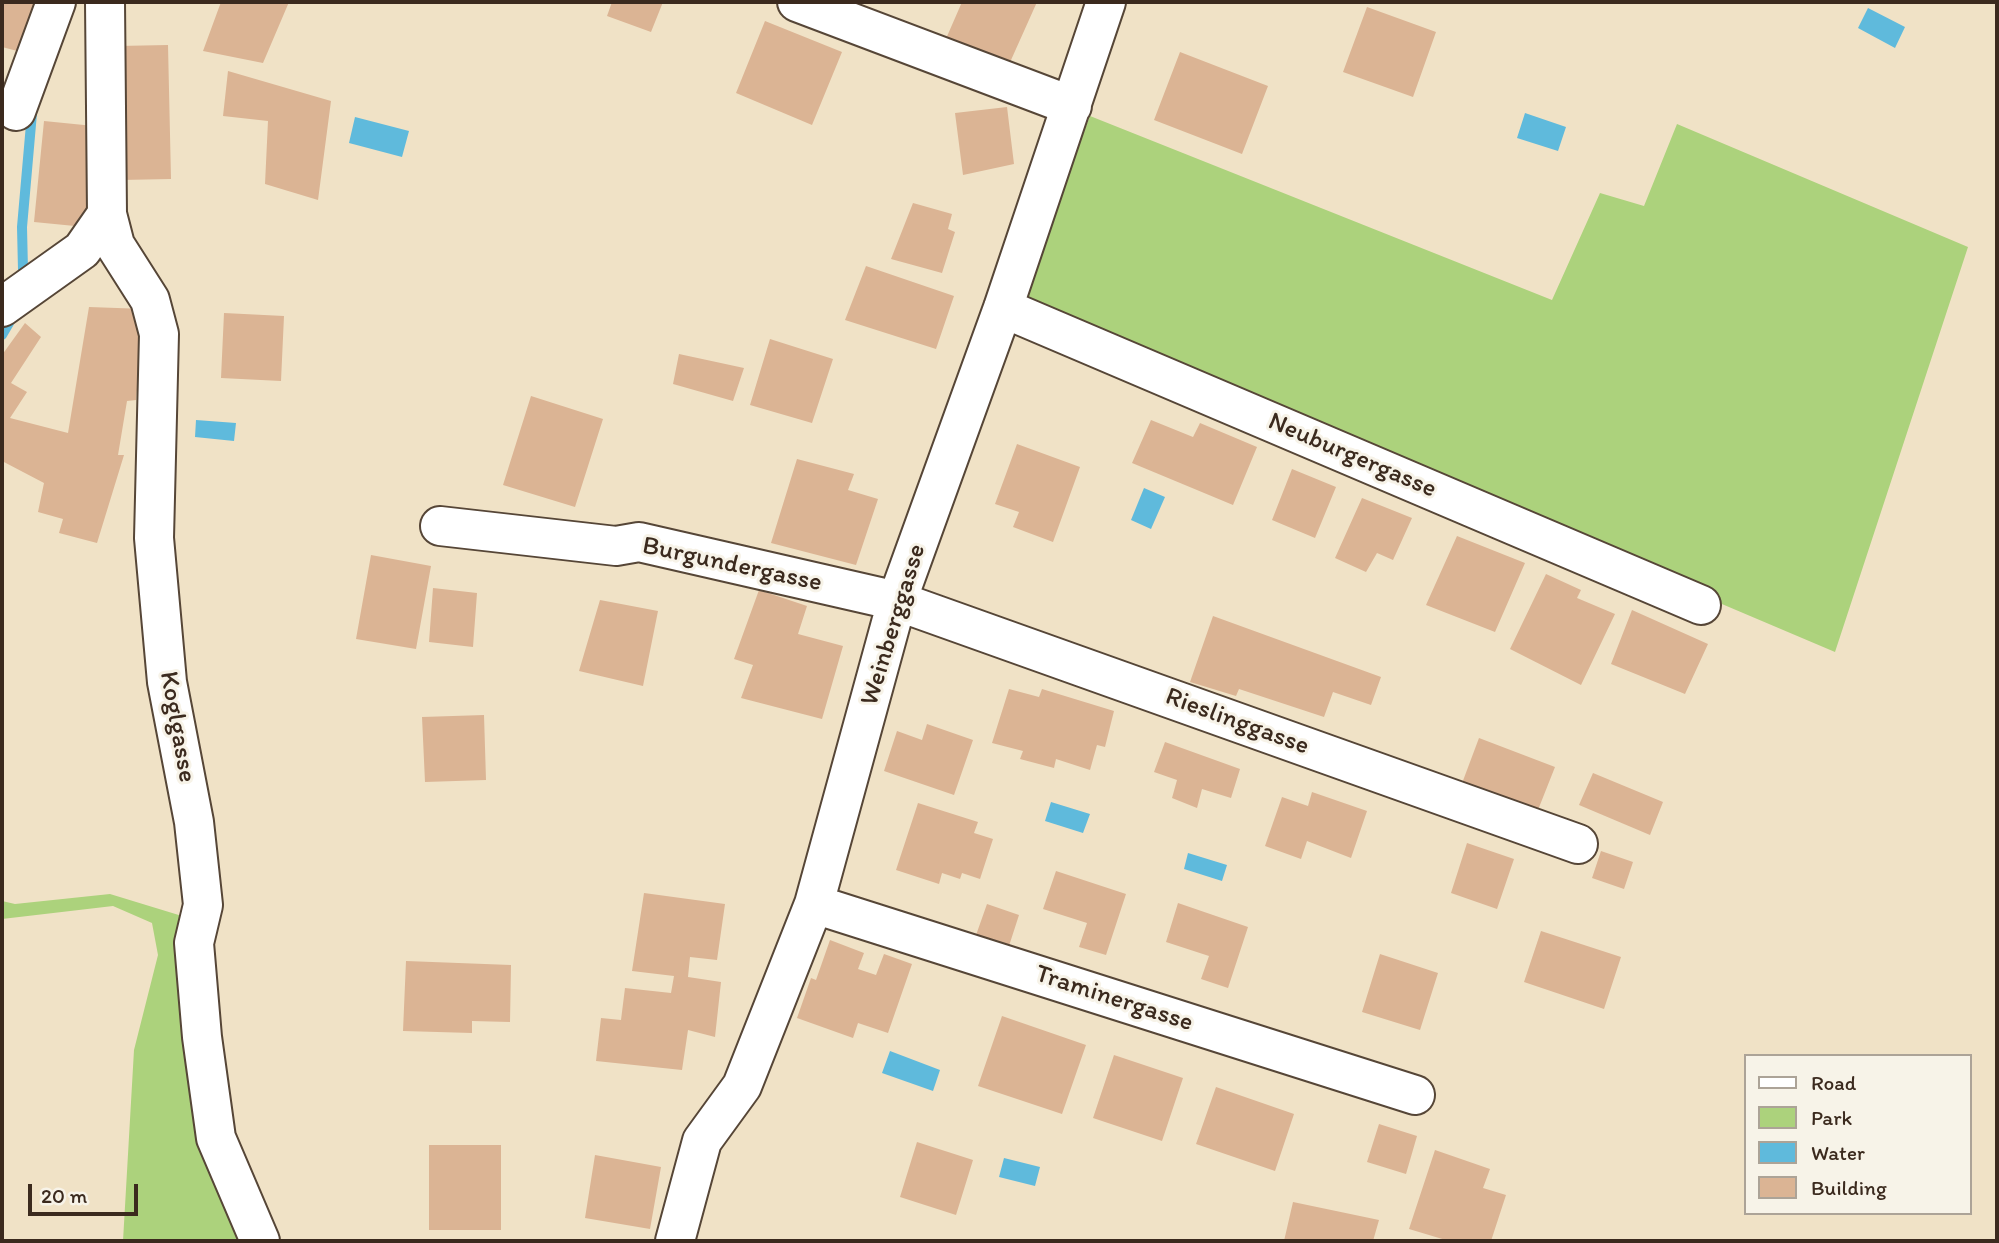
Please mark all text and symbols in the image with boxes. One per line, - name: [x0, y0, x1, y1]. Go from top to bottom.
- street label: Neuburgergasse: [1263, 407, 1441, 505]
- street label: Burgundergasse: [639, 531, 825, 599]
- street label: Weinberggasse: [855, 541, 933, 709]
- street label: Koglgasse: [152, 669, 202, 785]
- street label: Rieslinggasse: [1161, 682, 1313, 762]
- street label: Traminergasse: [1031, 959, 1197, 1039]
- legend: [1744, 1054, 1971, 1215]
- text: Road: [1811, 1070, 1856, 1095]
- text: Park: [1811, 1105, 1852, 1130]
- text: Water: [1811, 1140, 1865, 1165]
- scale bar: [32, 1170, 142, 1214]
- text: Building: [1811, 1175, 1887, 1200]
- text: 20 m: [41, 1183, 87, 1208]

